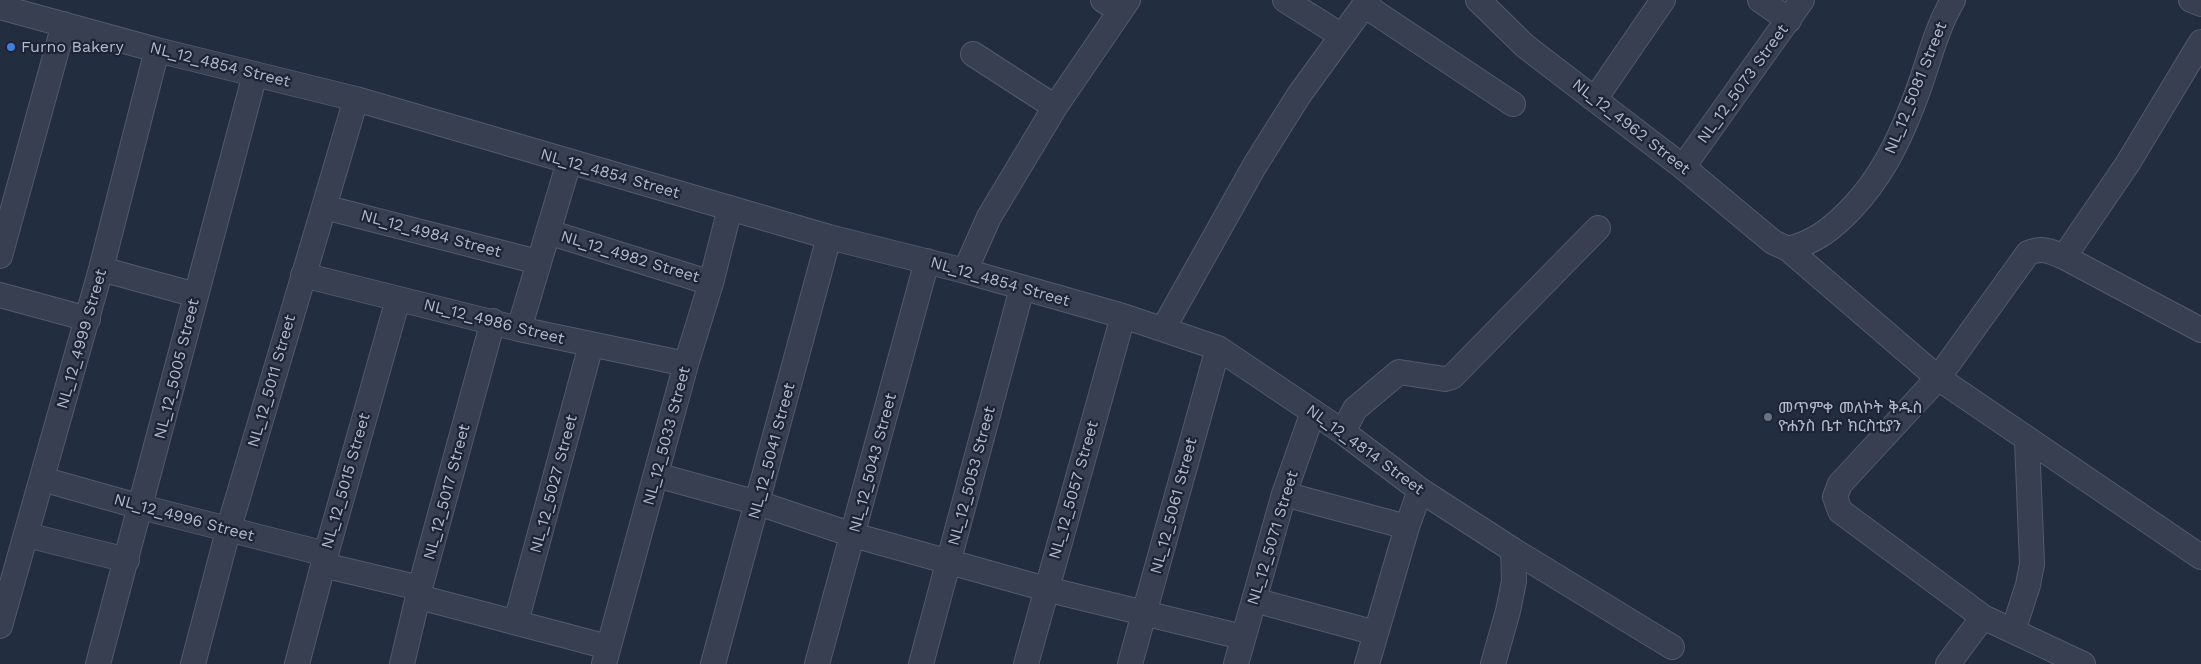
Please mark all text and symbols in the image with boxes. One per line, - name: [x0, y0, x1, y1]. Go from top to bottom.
- street label: NL_12_5081 Street: [1881, 19, 1951, 157]
- street label: NL_12_5073 Street: [1693, 21, 1793, 147]
- place label: Furno Bakery: [21, 37, 124, 57]
- street label: NL_12_4854 Street: [148, 38, 292, 92]
- marker: Furno Bakery: [5, 41, 17, 53]
- street label: NL_12_4962 Street: [1568, 75, 1694, 179]
- street label: NL_12_4854 Street: [538, 145, 682, 203]
- street label: NL_12_4984 Street: [359, 206, 503, 262]
- street label: NL_12_4982 Street: [558, 227, 702, 287]
- street label: NL_12_4854 Street: [928, 253, 1072, 311]
- street label: NL_12_4999 Street: [53, 267, 111, 411]
- street label: NL_12_4986 Street: [422, 295, 566, 349]
- street label: NL_12_5005 Street: [150, 297, 204, 441]
- street label: NL_12_5011 Street: [244, 312, 300, 450]
- street label: NL_12_5033 Street: [639, 364, 695, 508]
- street label: NL_12_5041 Street: [745, 381, 799, 521]
- street label: NL_12_5043 Street: [845, 391, 901, 535]
- place label: መጥምቀ መለኮት ቅዱስ ዮሐንስ ቤተ ክርስቲያን: [1778, 398, 1922, 436]
- street label: NL_12_4814 Street: [1302, 401, 1428, 499]
- street label: NL_12_5053 Street: [944, 404, 1000, 548]
- street label: NL_12_5015 Street: [317, 411, 375, 551]
- marker: መጥምቀ መለኮት ቅዱስ ዮሐንስ ቤተ ክርስቲያን: [1762, 411, 1774, 423]
- street label: NL_12_5027 Street: [526, 413, 582, 555]
- street label: NL_12_5057 Street: [1045, 419, 1103, 561]
- street label: NL_12_5017 Street: [420, 422, 474, 562]
- street label: NL_12_5061 Street: [1147, 436, 1201, 576]
- street label: NL_12_5071 Street: [1243, 468, 1303, 608]
- street label: NL_12_4996 Street: [112, 490, 256, 546]

